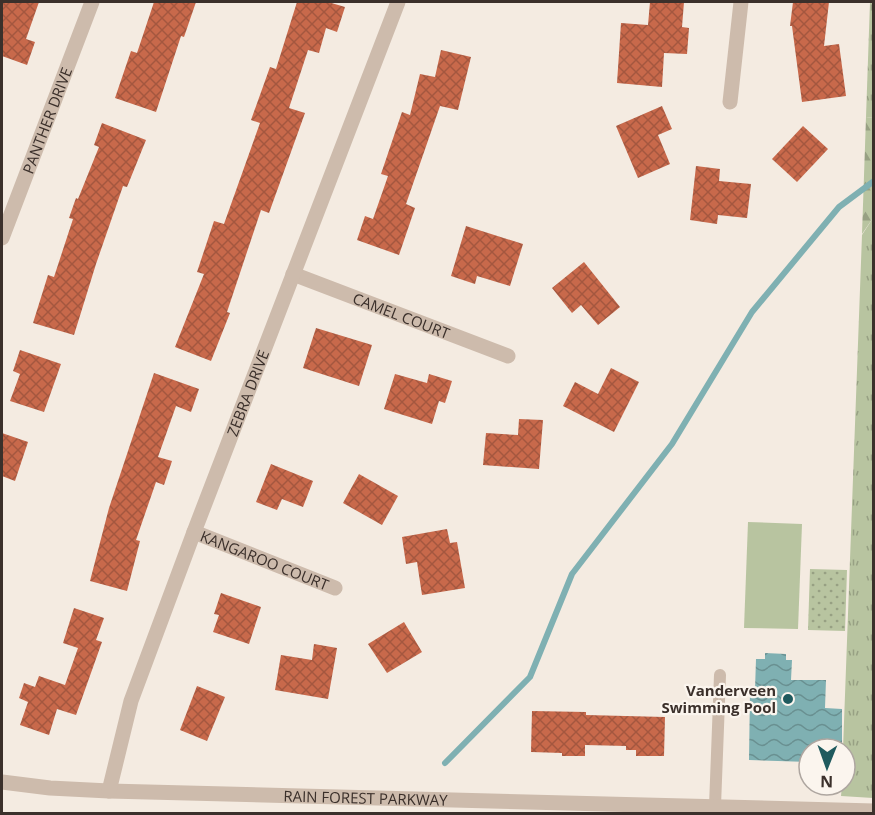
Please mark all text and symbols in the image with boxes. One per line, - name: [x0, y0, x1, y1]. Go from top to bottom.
- street label: PANTHER DRIVE: [18, 64, 76, 176]
- street label: CAMEL COURT: [350, 288, 453, 343]
- street label: ZEBRA DRIVE: [222, 347, 273, 439]
- street label: KANGAROO COURT: [198, 526, 332, 595]
- place label: Vanderveen Swimming Pool: [661, 680, 776, 717]
- marker: Vanderveen Swimming Pool: [781, 692, 795, 706]
- north arrow: [797, 737, 857, 797]
- text: N: [820, 771, 833, 793]
- street label: RAIN FOREST PARKWAY: [283, 786, 448, 810]

